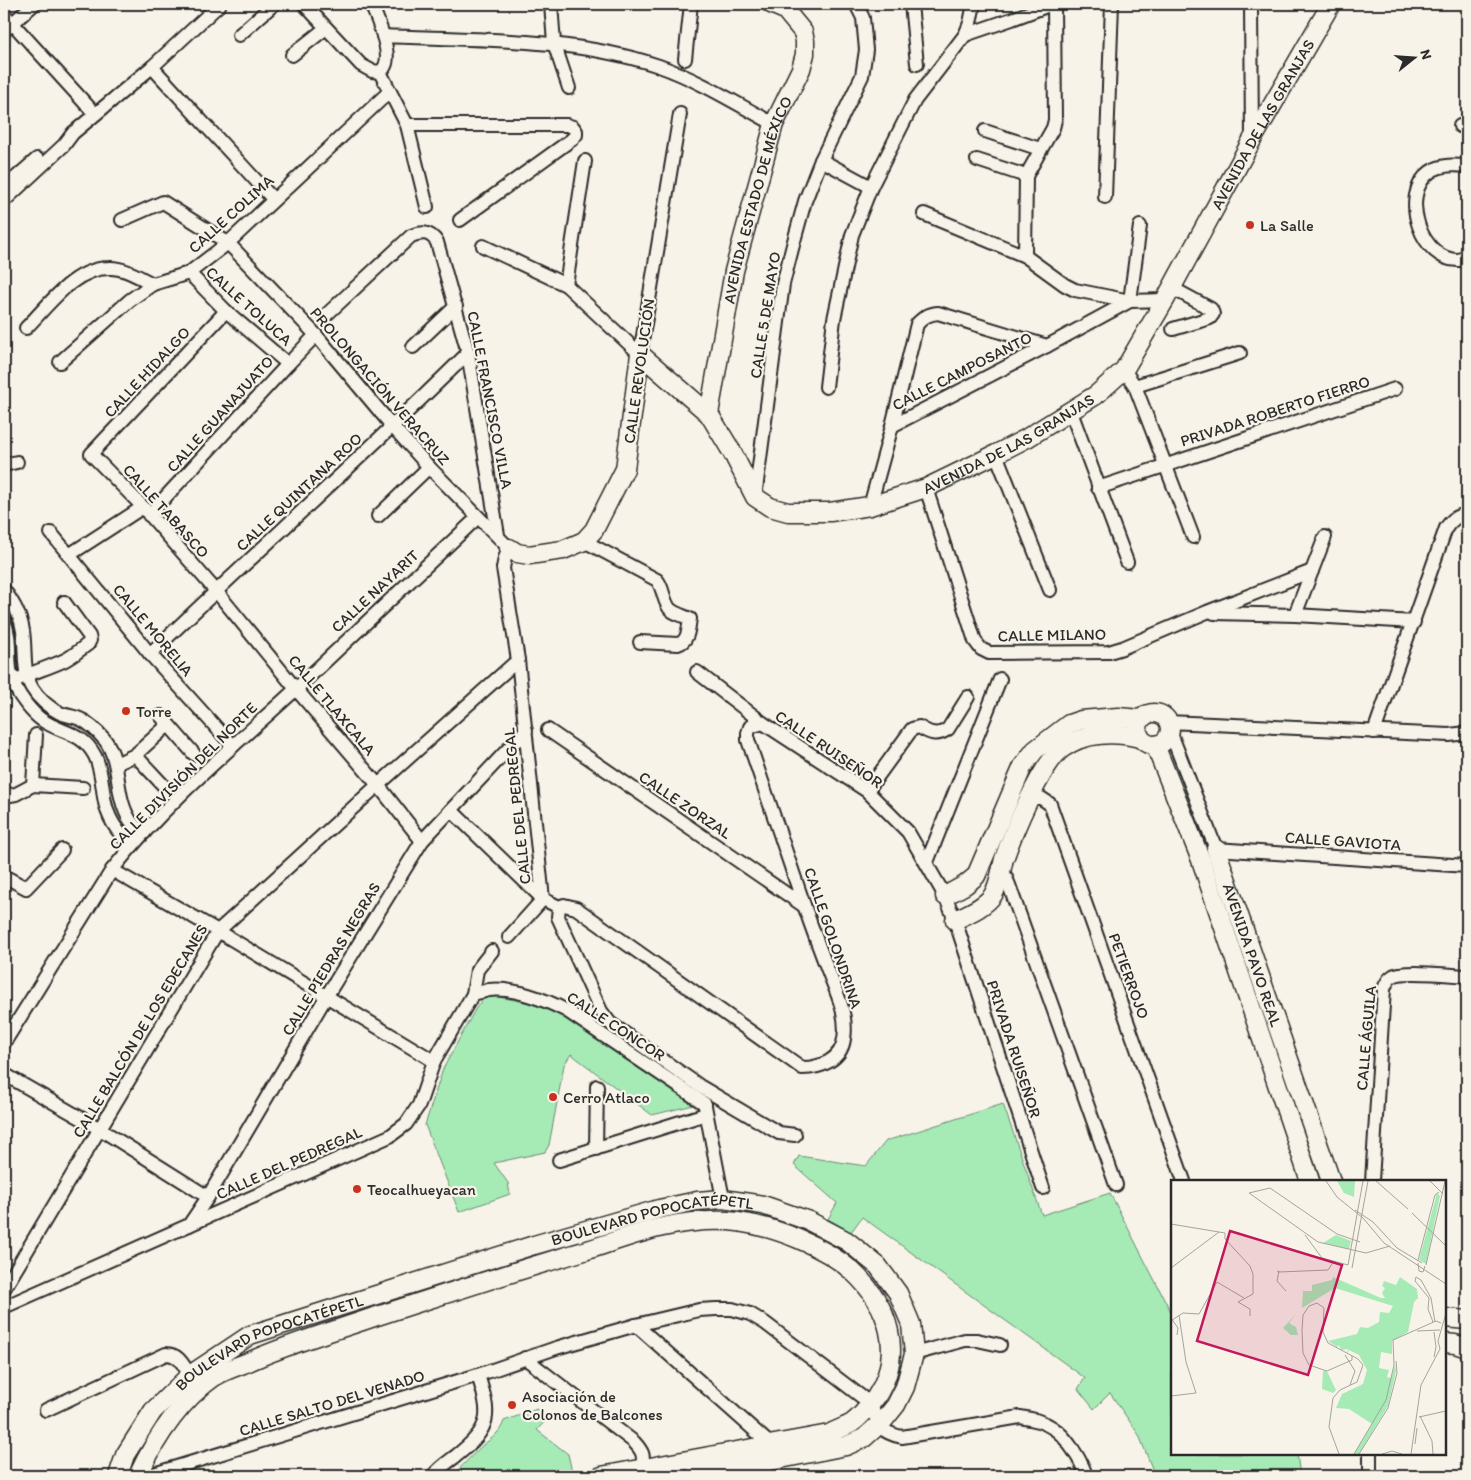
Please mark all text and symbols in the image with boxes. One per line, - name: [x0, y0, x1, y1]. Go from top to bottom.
- north arrow: [1388, 32, 1438, 82]
- street label: AVENIDA DE LAS GRANJAS: [1207, 36, 1318, 213]
- text: N: [1416, 47, 1435, 61]
- street label: AVENIDA ESTADO DE MÉXICO: [719, 93, 796, 305]
- street label: CALLE COLIMA: [185, 171, 277, 257]
- place label: La Salle: [1260, 216, 1314, 235]
- marker: La Salle: [1244, 219, 1256, 231]
- street label: CALLE 5 DE MAYO: [746, 250, 784, 380]
- street label: CALLE TOLUCA: [202, 262, 296, 350]
- street label: CALLE REVOLUCIÓN: [619, 297, 659, 445]
- street label: PROLONGACIÓN VERACRUZ: [306, 303, 454, 469]
- street label: CALLE FRANCISCO VILLA: [463, 309, 517, 491]
- street label: CALLE HIDALGO: [100, 323, 194, 421]
- street label: CALLE CAMPOSANTO: [889, 328, 1035, 414]
- street label: CALLE GUANAJUATO: [163, 352, 277, 476]
- street label: PRIVADA ROBERTO FIERRO: [1178, 371, 1372, 451]
- street label: AVENIDA DE LAS GRANJAS: [919, 389, 1098, 498]
- street label: CALLE QUINTANA ROO: [232, 429, 366, 555]
- street label: CALLE TABASCO: [119, 460, 213, 562]
- street label: CALLE NAYARIT: [327, 546, 423, 636]
- street label: CALLE MORELIA: [109, 580, 197, 680]
- street label: CALLE MILANO: [998, 625, 1106, 645]
- street label: CALLE TLAXCALA: [284, 651, 380, 759]
- street label: CALLE DIVISIÓN DEL NORTE: [105, 698, 261, 854]
- place label: Torre: [136, 702, 172, 721]
- marker: Torre: [120, 705, 132, 717]
- street label: CALLE RUISEÑOR: [772, 706, 887, 792]
- street label: CALLE DEL PEDREGAL: [499, 727, 535, 885]
- street label: CALLE ZORZAL: [635, 767, 735, 843]
- street label: CALLE GAVIOTA: [1284, 827, 1402, 855]
- street label: CALLE GOLONDRINA: [800, 865, 866, 1011]
- street label: CALLE PIEDRAS NEGRAS: [278, 879, 384, 1039]
- street label: AVENIDA PAVO REAL: [1219, 881, 1286, 1029]
- street label: CALLE BALCÓN DE LOS EDECANES: [69, 921, 211, 1141]
- street label: PETIERROJO: [1105, 930, 1153, 1022]
- street label: PRIVADA RUISEÑOR: [983, 978, 1045, 1121]
- street label: CALLE ÁGUILA: [1352, 985, 1380, 1091]
- street label: CALLE CONCOR: [563, 987, 669, 1065]
- place label: Cerro Atlaco: [563, 1088, 650, 1107]
- marker: Cerro Atlaco: [547, 1091, 559, 1103]
- street label: CALLE DEL PEDREGAL: [213, 1122, 365, 1204]
- place label: Teocalhueyacan: [367, 1180, 476, 1199]
- inset map: [1171, 1180, 1446, 1455]
- marker: Teocalhueyacan: [351, 1183, 363, 1195]
- street label: BOULEVARD POPOCATÉPETL: [549, 1189, 755, 1249]
- street label: BOULEVARD POPOCATÉPETL: [171, 1290, 365, 1394]
- street label: CALLE SALTO DEL VENADO: [237, 1366, 427, 1440]
- place label: Asociación de Colonos de Balcones: [522, 1387, 663, 1424]
- marker: Asociación de Colonos de Balcones: [506, 1399, 518, 1411]

